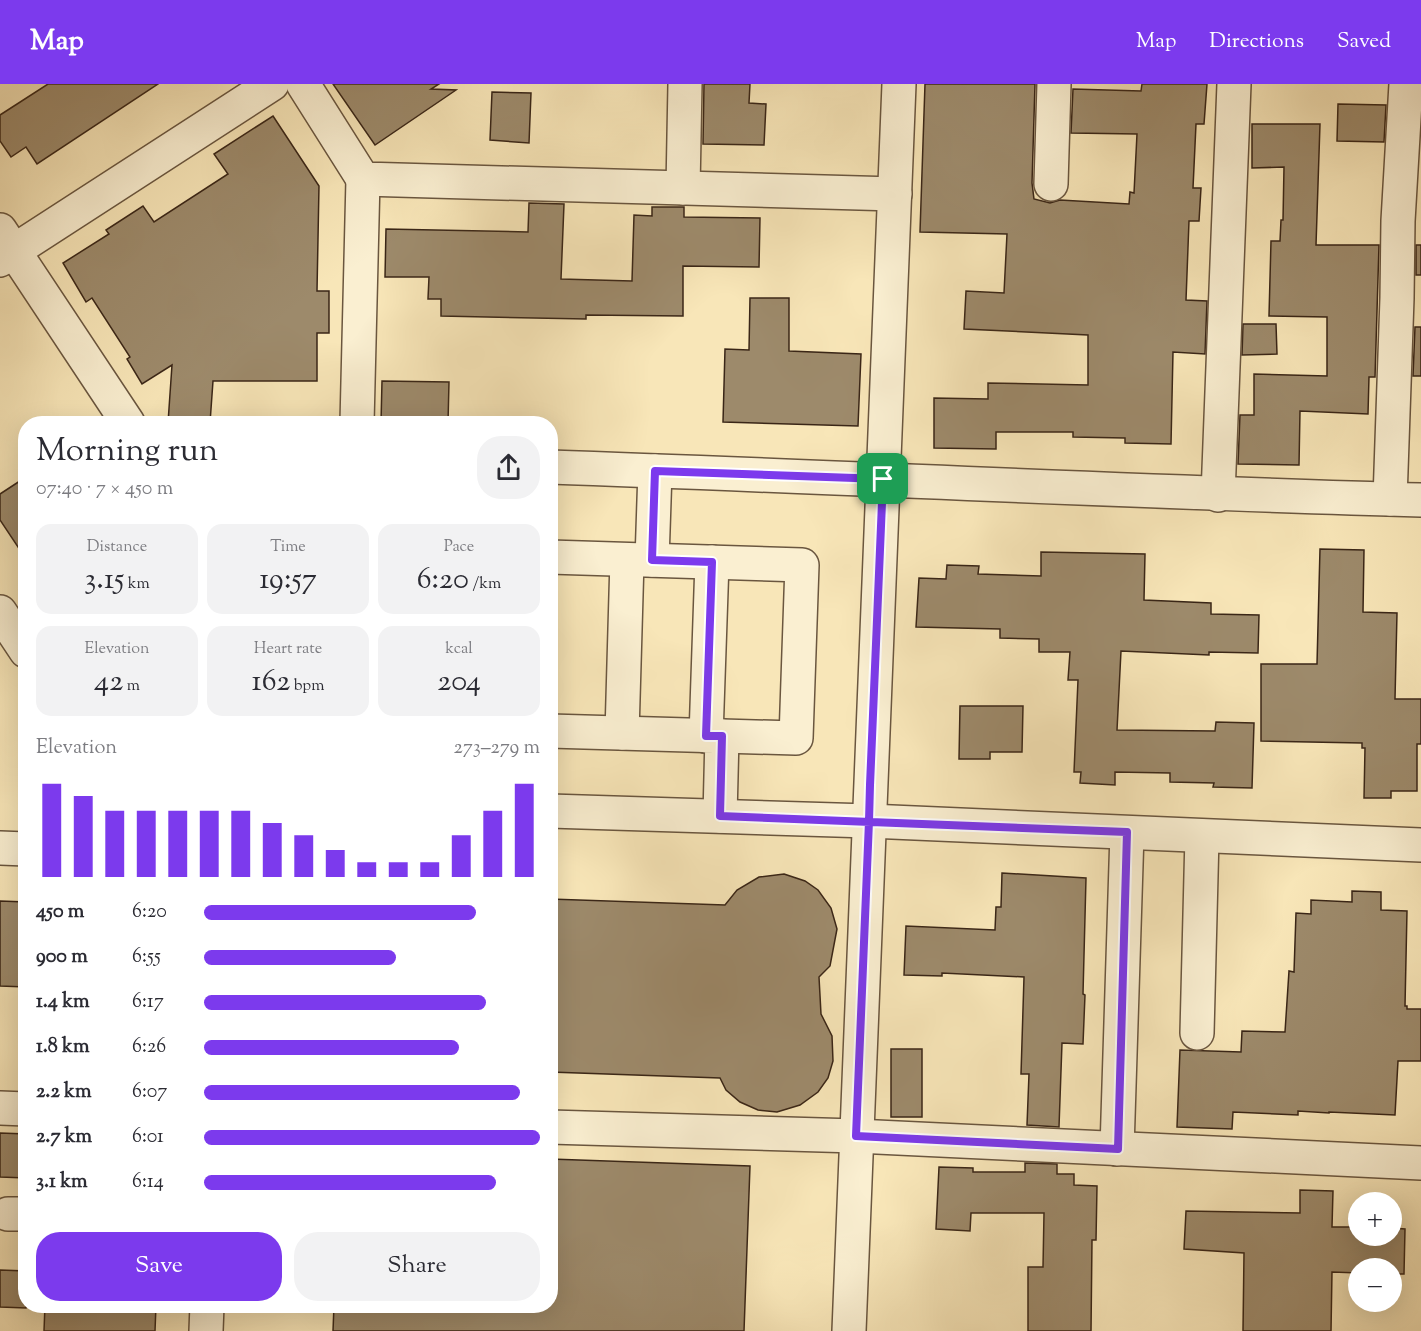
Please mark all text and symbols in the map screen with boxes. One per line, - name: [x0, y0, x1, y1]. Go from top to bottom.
- text: Map: [30, 22, 84, 62]
- text: Map: [1136, 27, 1176, 57]
- text: Directions: [1209, 27, 1304, 57]
- text: Saved: [1337, 27, 1391, 57]
- text: Morning run: [36, 428, 218, 476]
- button: share: [477, 436, 540, 499]
- pin: [857, 453, 908, 504]
- icon: arrive: [866, 462, 899, 495]
- text: 07:40 · 7 × 450 m: [36, 475, 173, 504]
- text: Distance: [87, 536, 147, 559]
- text: Time: [270, 536, 306, 559]
- text: Pace: [444, 536, 474, 559]
- text: 3.15: [84, 559, 124, 602]
- text: 19:57: [259, 559, 317, 602]
- text: 6:20: [417, 559, 469, 602]
- text: km: [124, 573, 150, 596]
- text: /km: [469, 573, 501, 596]
- text: Elevation: [85, 638, 149, 661]
- text: Heart rate: [254, 638, 322, 661]
- text: kcal: [445, 638, 473, 661]
- text: 42: [94, 661, 123, 704]
- text: 162: [252, 661, 290, 704]
- text: 204: [437, 661, 481, 704]
- text: m: [123, 675, 140, 698]
- text: bpm: [290, 675, 324, 698]
- text: Elevation: [36, 734, 117, 763]
- text: 273–279 m: [453, 734, 540, 763]
- text: 450 m: [36, 898, 84, 927]
- text: 6:20: [132, 898, 167, 927]
- text: 900 m: [36, 943, 88, 972]
- text: 6:55: [132, 943, 161, 972]
- text: 1.4 km: [36, 988, 90, 1017]
- text: 6:17: [132, 988, 164, 1017]
- text: 1.8 km: [36, 1033, 90, 1062]
- text: 6:26: [132, 1033, 166, 1062]
- text: 2.2 km: [36, 1078, 91, 1107]
- text: 6:07: [132, 1078, 167, 1107]
- text: 2.7 km: [36, 1123, 92, 1152]
- text: 6:01: [132, 1123, 164, 1152]
- text: 3.1 km: [36, 1168, 88, 1197]
- text: 6:14: [132, 1168, 164, 1197]
- map controls: [1348, 1192, 1402, 1312]
- button: +: [1348, 1192, 1402, 1246]
- button: Save: [36, 1232, 282, 1301]
- button: Share: [294, 1232, 540, 1301]
- button: −: [1348, 1258, 1402, 1312]

